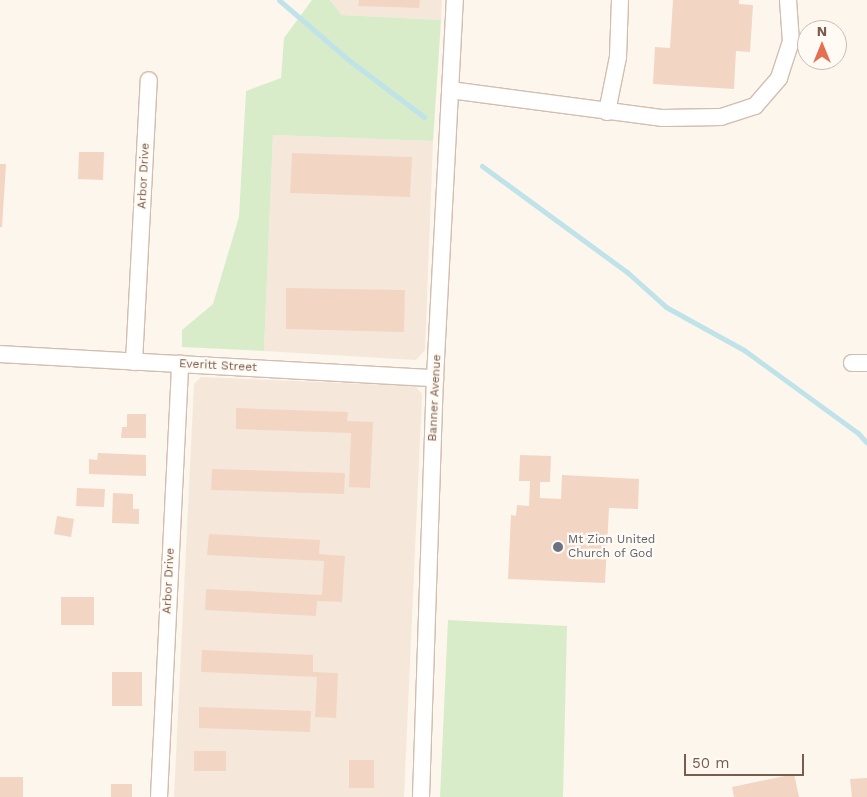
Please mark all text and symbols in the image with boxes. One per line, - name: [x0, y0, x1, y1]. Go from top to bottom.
- north arrow: [797, 20, 847, 70]
- text: N: [817, 23, 827, 39]
- street label: Arbor Drive: [135, 142, 153, 210]
- street label: Banner Avenue: [426, 354, 444, 442]
- street label: Everitt Street: [179, 357, 257, 375]
- place label: Mt Zion United Church of God: [568, 533, 655, 561]
- marker: Mt Zion United Church of God: [552, 541, 564, 553]
- street label: Arbor Drive: [160, 547, 178, 615]
- scale bar: [687, 744, 807, 776]
- text: 50 m: [692, 754, 729, 772]

